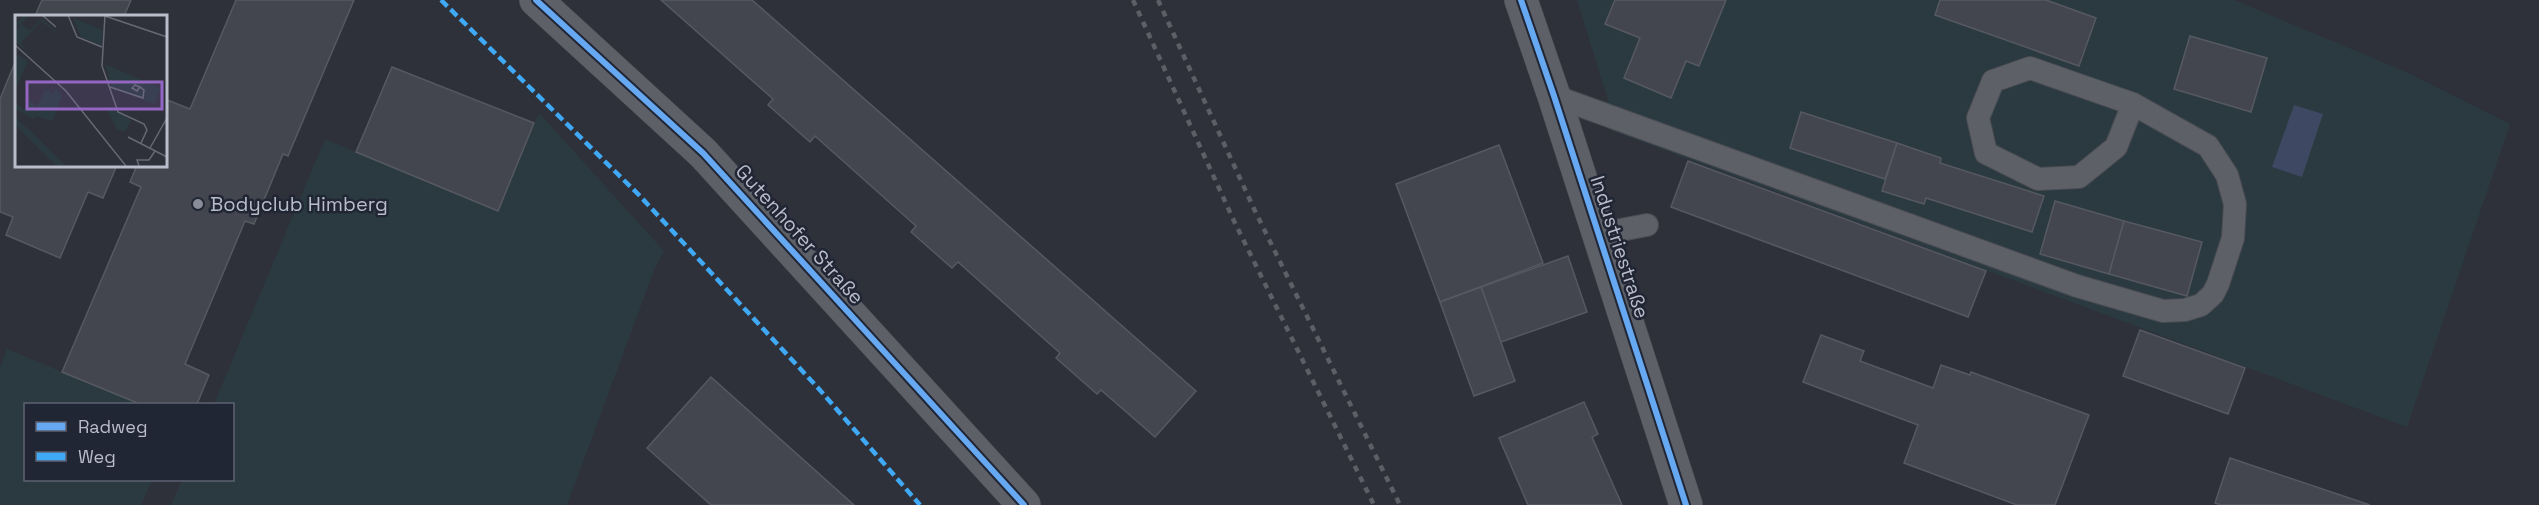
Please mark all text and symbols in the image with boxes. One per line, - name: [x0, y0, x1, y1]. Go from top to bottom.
- inset map: [15, 15, 166, 166]
- street label: Gutenhofer Straße: [730, 158, 870, 310]
- street label: Industriestraße: [1585, 172, 1655, 322]
- place label: Bodyclub Himberg: [210, 191, 388, 217]
- marker: Bodyclub Himberg: [191, 197, 205, 211]
- legend: [24, 403, 234, 481]
- text: Radweg: [78, 415, 148, 438]
- text: Weg: [78, 445, 116, 468]

